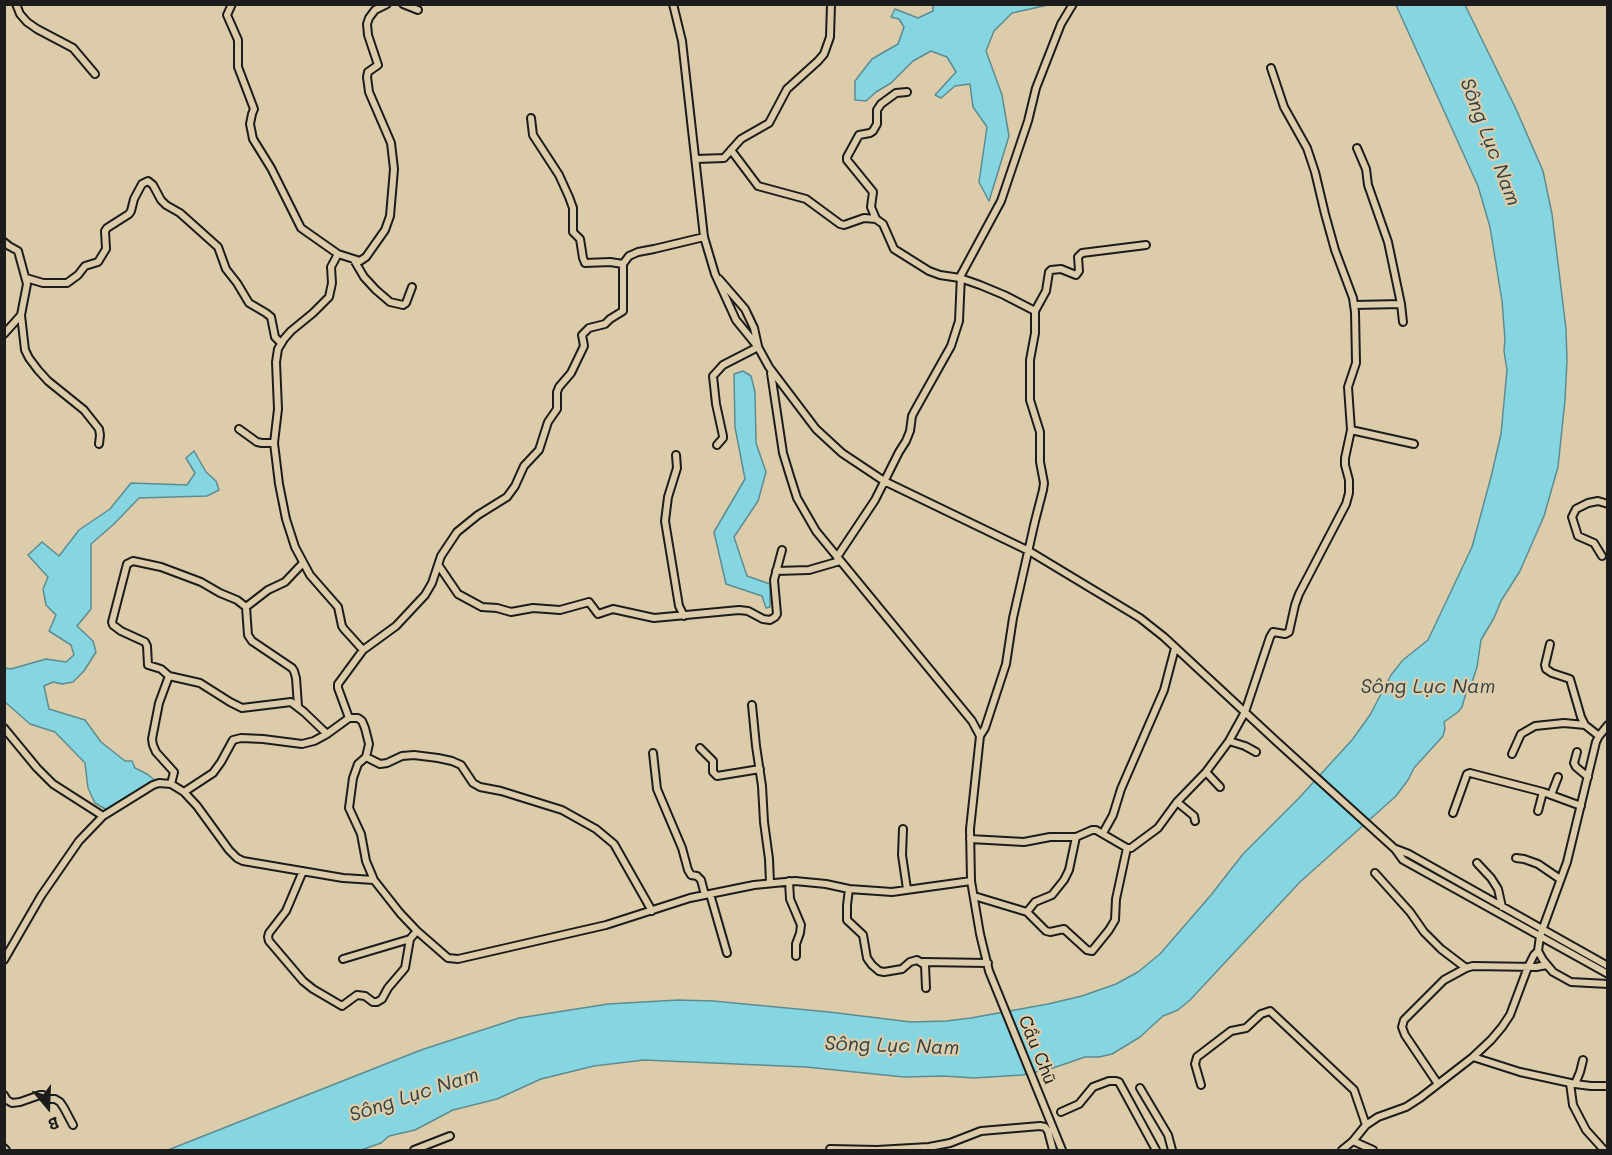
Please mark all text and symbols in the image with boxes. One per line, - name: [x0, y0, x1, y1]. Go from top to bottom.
- water label: Sông Lục Nam: [1455, 75, 1525, 209]
- water label: Sông Lục Nam: [1361, 675, 1495, 699]
- street label: Cầu Chũ: [1013, 1012, 1061, 1088]
- water label: Sông Lục Nam: [824, 1032, 960, 1060]
- water label: Sông Lục Nam: [346, 1063, 482, 1127]
- north arrow: [18, 1077, 78, 1137]
- text: B: [46, 1113, 63, 1136]

